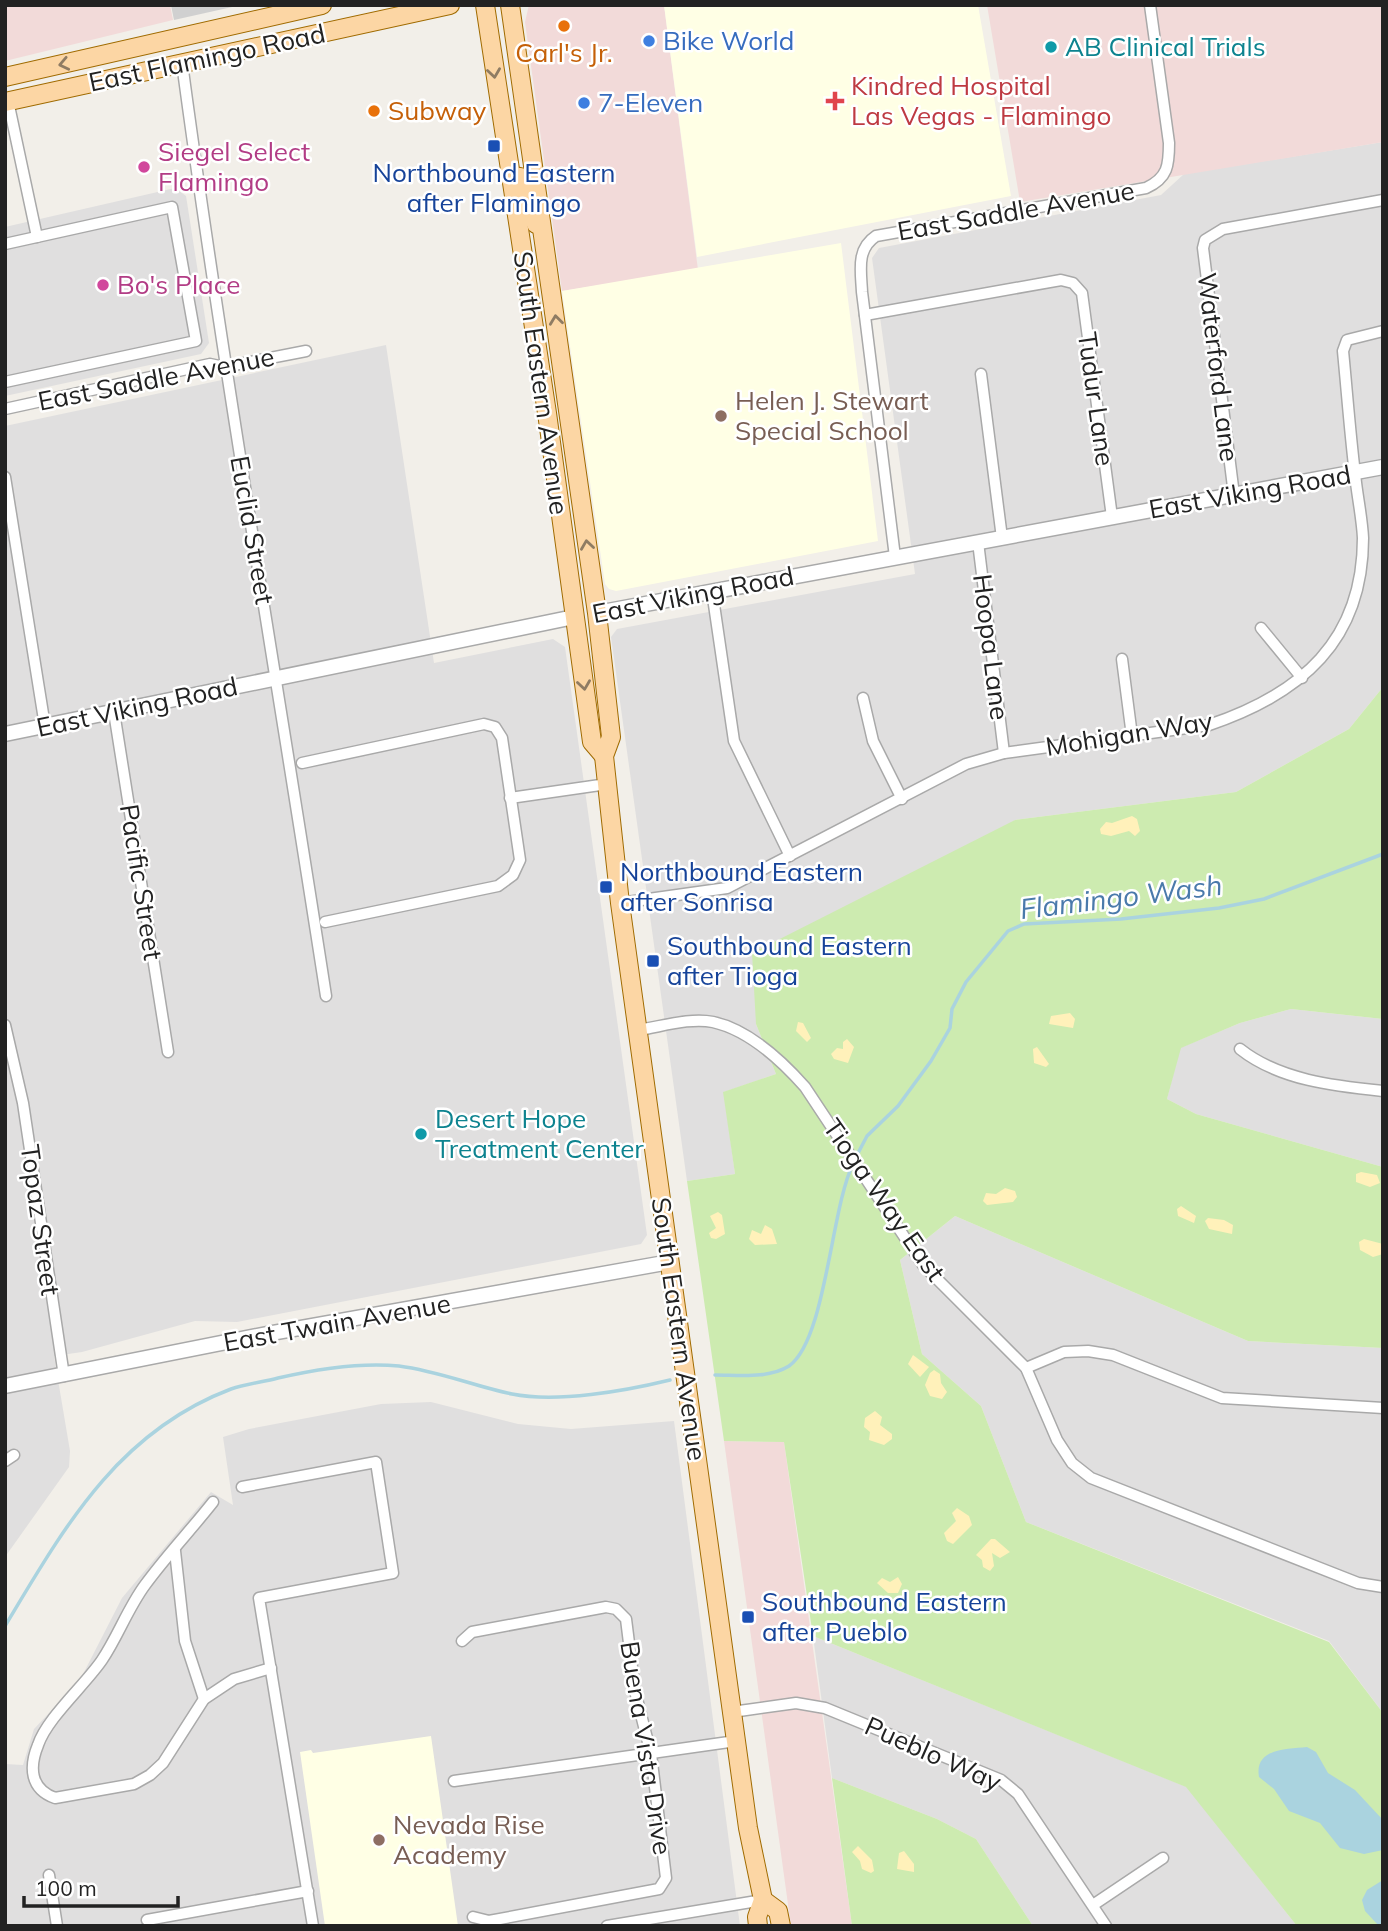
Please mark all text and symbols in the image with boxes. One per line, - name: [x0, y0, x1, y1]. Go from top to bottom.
- street label: East Flamingo Road: [86, 16, 328, 99]
- marker: Carl's Jr.: [556, 18, 572, 34]
- place label: Bike World: [663, 24, 794, 57]
- place label: AB Clinical Trials: [1065, 30, 1266, 63]
- marker: Bike World: [641, 33, 657, 49]
- place label: Carl's Jr.: [515, 36, 613, 69]
- marker: AB Clinical Trials: [1043, 39, 1059, 55]
- one-way arrow: [58, 55, 70, 70]
- one-way arrow: [487, 67, 502, 79]
- place label: Kindred Hospital Las Vegas - Flamingo: [851, 69, 1111, 132]
- place label: 7-Eleven: [598, 86, 703, 119]
- marker: Kindred Hospital Las Vegas - Flamingo: [825, 91, 845, 111]
- place label: Subway: [388, 94, 486, 127]
- marker: 7-Eleven: [576, 95, 592, 111]
- marker: Subway: [366, 103, 382, 119]
- place label: Siegel Select Flamingo: [158, 135, 310, 198]
- marker: Northbound Eastern after Flamingo: [486, 138, 502, 154]
- place label: Northbound Eastern after Flamingo: [372, 156, 616, 219]
- marker: Siegel Select Flamingo: [136, 159, 152, 175]
- street label: East Saddle Avenue: [895, 173, 1137, 248]
- street label: South Eastern Avenue: [507, 249, 576, 517]
- place label: Bo's Place: [117, 268, 240, 301]
- street label: Waterford Lane: [1191, 270, 1246, 463]
- marker: Bo's Place: [95, 277, 111, 293]
- one-way arrow: [549, 314, 564, 326]
- street label: Tudur Lane: [1071, 330, 1122, 468]
- street label: East Saddle Avenue: [35, 339, 277, 418]
- place label: Helen J. Stewart Special School: [735, 384, 929, 447]
- marker: Helen J. Stewart Special School: [713, 408, 729, 424]
- street label: Euclid Street: [223, 453, 282, 607]
- street label: East Viking Road: [1146, 457, 1354, 526]
- one-way arrow: [580, 540, 595, 551]
- street label: East Viking Road: [589, 559, 797, 630]
- street label: Hoopa Lane: [966, 572, 1017, 722]
- street label: East Viking Road: [33, 669, 240, 744]
- one-way arrow: [576, 679, 591, 691]
- street label: Mohigan Way: [1043, 704, 1215, 763]
- street label: Pacific Street: [113, 802, 170, 962]
- place label: Northbound Eastern after Sonrisa: [620, 855, 863, 918]
- water label: Flamingo Wash: [1018, 867, 1224, 926]
- marker: Northbound Eastern after Sonrisa: [598, 879, 614, 895]
- place label: Southbound Eastern after Tioga: [667, 929, 912, 992]
- marker: Southbound Eastern after Tioga: [645, 953, 661, 969]
- place label: Desert Hope Treatment Center: [435, 1102, 644, 1165]
- street label: Tioga Way East: [816, 1112, 953, 1287]
- marker: Desert Hope Treatment Center: [413, 1126, 429, 1142]
- street label: Topaz Street: [14, 1142, 67, 1297]
- street label: South Eastern Avenue: [645, 1195, 714, 1463]
- street label: East Twain Avenue: [221, 1286, 453, 1359]
- place label: Southbound Eastern after Pueblo: [762, 1585, 1007, 1648]
- marker: Southbound Eastern after Pueblo: [740, 1609, 756, 1625]
- street label: Buena Vista Drive: [613, 1639, 680, 1857]
- street label: Pueblo Way: [860, 1709, 1007, 1798]
- place label: Nevada Rise Academy: [393, 1808, 545, 1871]
- marker: Nevada Rise Academy: [371, 1832, 387, 1848]
- scale bar: [24, 1864, 178, 1908]
- text: 100 m: [35, 1875, 97, 1901]

